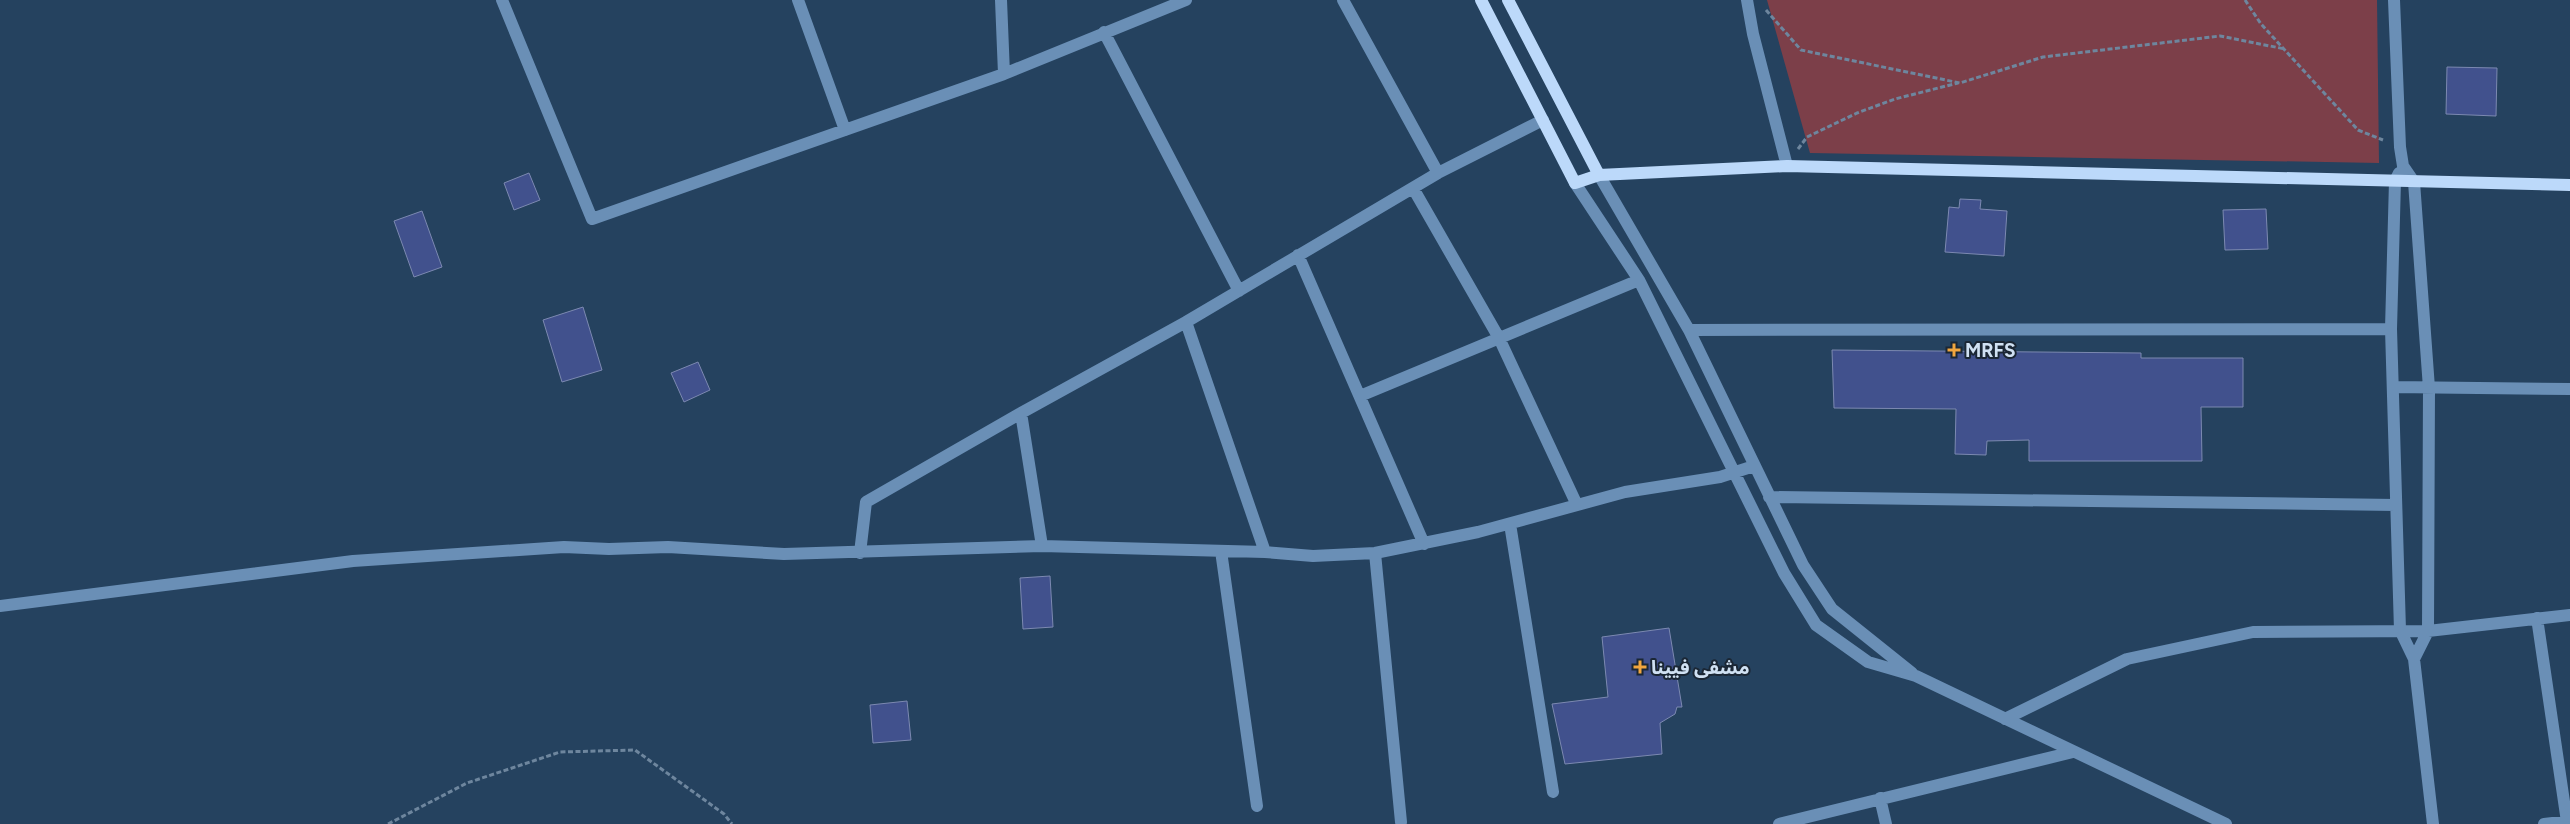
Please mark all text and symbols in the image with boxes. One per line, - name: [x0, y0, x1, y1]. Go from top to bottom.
- place label: MRFS: [1965, 339, 2016, 362]
- marker: MRFS: [1947, 343, 1961, 357]
- place label: مشفى فيينا: [1651, 656, 1750, 679]
- marker: مشفى فيينا: [1633, 660, 1647, 674]

